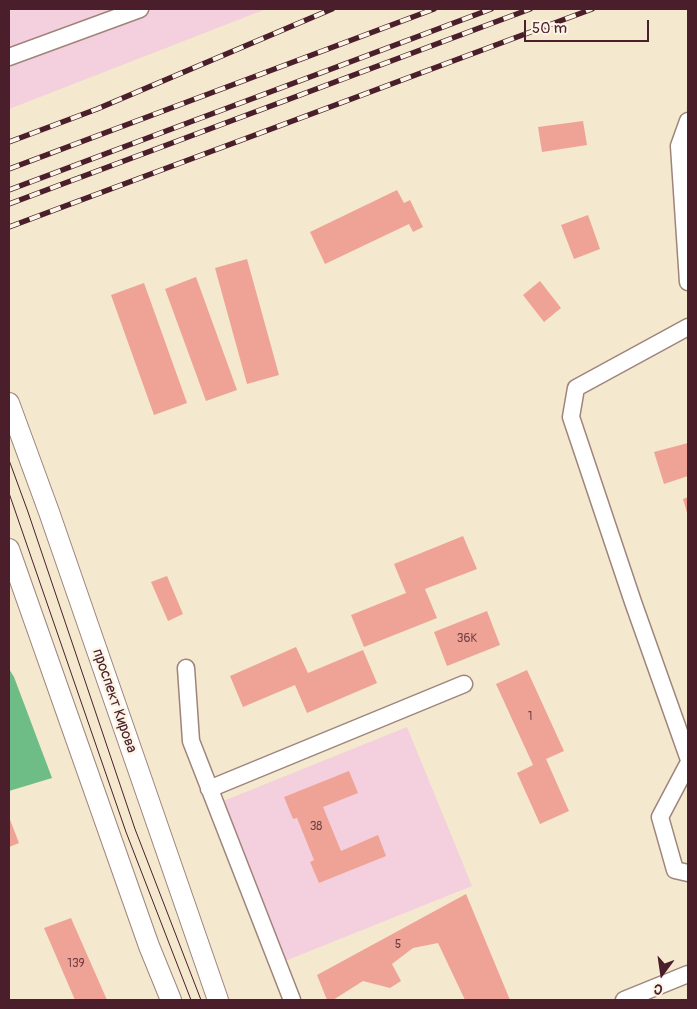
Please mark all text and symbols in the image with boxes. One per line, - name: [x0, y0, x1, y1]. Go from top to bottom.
- scale bar: [527, 10, 652, 42]
- text: 50 m: [532, 19, 567, 38]
- house number: 36К: [457, 632, 477, 646]
- street label: проспект Кирова: [88, 647, 140, 755]
- house number: 1: [528, 710, 532, 724]
- house number: 38: [310, 820, 322, 834]
- house number: 5: [395, 938, 401, 952]
- north arrow: [637, 949, 687, 999]
- house number: 139: [67, 957, 85, 971]
- text: С: [652, 980, 665, 998]

